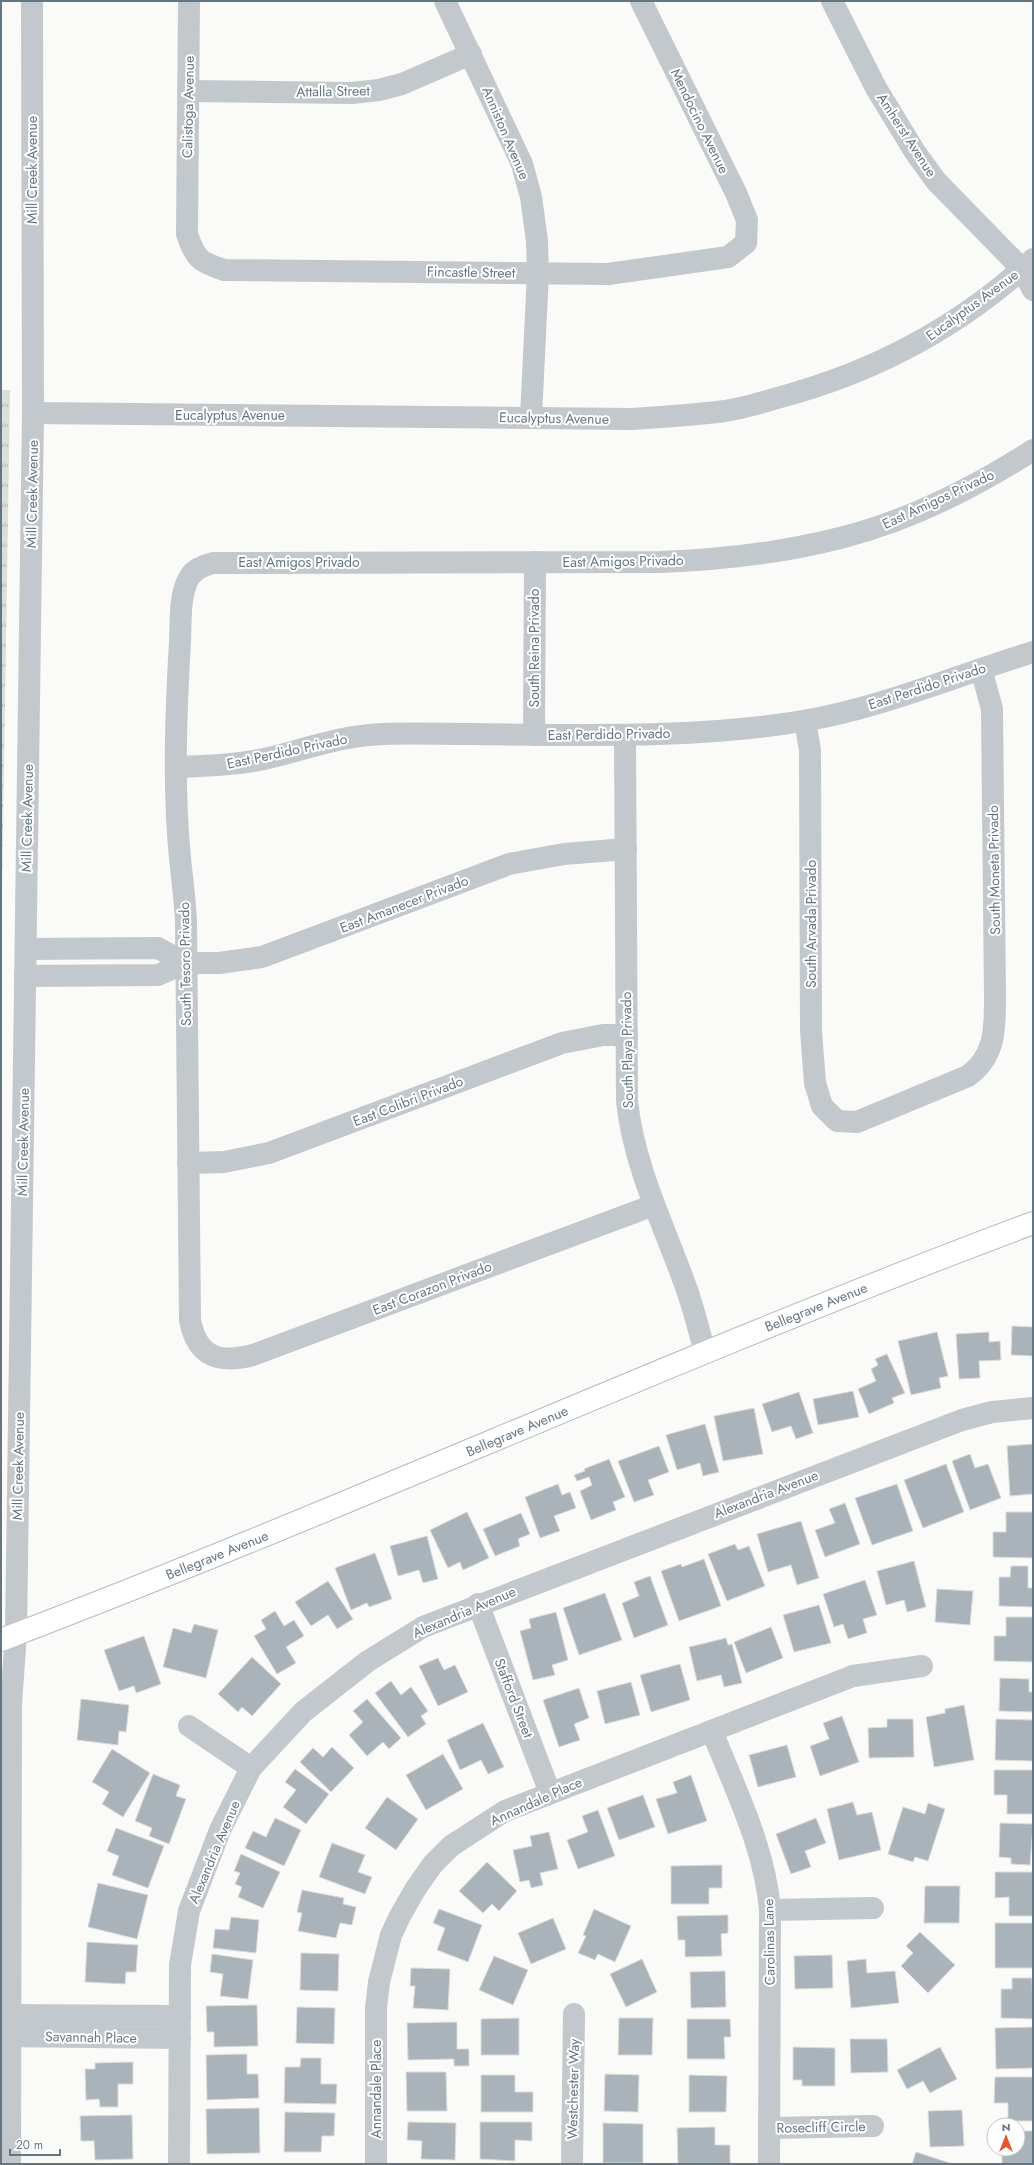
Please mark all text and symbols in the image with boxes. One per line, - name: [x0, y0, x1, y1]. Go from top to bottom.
- street label: Calistoga Avenue: [177, 56, 199, 158]
- street label: Mendocino Avenue: [666, 65, 734, 177]
- street label: Attalla Street: [296, 80, 371, 102]
- street label: Anniston Avenue: [477, 83, 535, 183]
- street label: Amherst Avenue: [872, 89, 942, 181]
- street label: Mill Creek Avenue: [22, 116, 42, 224]
- street label: Fincastle Street: [427, 261, 516, 283]
- street label: Eucalyptus Avenue: [922, 265, 1022, 345]
- street label: Eucalyptus Avenue: [175, 405, 285, 425]
- street label: Eucalyptus Avenue: [499, 407, 609, 429]
- street label: Mill Creek Avenue: [21, 440, 43, 548]
- street label: East Amigos Privado: [879, 464, 997, 534]
- street label: East Amigos Privado: [562, 550, 684, 572]
- street label: East Amigos Privado: [238, 552, 360, 572]
- street label: South Reina Privado: [524, 588, 544, 707]
- street label: East Perdido Privado: [866, 657, 989, 714]
- street label: East Perdido Privado: [547, 723, 671, 745]
- street label: East Perdido Privado: [225, 728, 349, 774]
- street label: Mill Creek Avenue: [16, 764, 38, 872]
- street label: South Moneta Privado: [983, 805, 1005, 935]
- street label: South Arvada Privado: [801, 860, 821, 988]
- street label: East Amanecer Privado: [337, 870, 472, 938]
- street label: South Tesoro Privado: [174, 902, 196, 1026]
- street label: South Playa Privado: [616, 991, 638, 1108]
- street label: East Colibri Privado: [350, 1071, 466, 1131]
- street label: Mill Creek Avenue: [12, 1088, 34, 1196]
- street label: East Corazon Privado: [370, 1256, 495, 1320]
- street label: Bellegrave Avenue: [762, 1277, 870, 1337]
- street label: Bellegrave Avenue: [463, 1400, 571, 1462]
- street label: Mill Creek Avenue: [7, 1412, 29, 1520]
- street label: Alexandria Avenue: [711, 1465, 821, 1523]
- street label: Bellegrave Avenue: [163, 1525, 271, 1585]
- street label: Alexandria Avenue: [409, 1581, 519, 1643]
- street label: Stafford Street: [490, 1655, 539, 1741]
- street label: Annandale Place: [487, 1772, 585, 1830]
- street label: Alexandria Avenue: [183, 1797, 245, 1907]
- street label: Carolinas Lane: [758, 1898, 780, 1986]
- street label: Savannah Place: [45, 2026, 137, 2048]
- street label: Westchester Way: [562, 2038, 584, 2140]
- street label: Annandale Place: [366, 2040, 386, 2138]
- street label: Rosecliff Circle: [776, 2116, 866, 2138]
- north arrow: [986, 2117, 1026, 2157]
- text: N: [1002, 2119, 1010, 2135]
- scale bar: [10, 2131, 60, 2157]
- text: 20 m: [16, 2136, 43, 2154]

